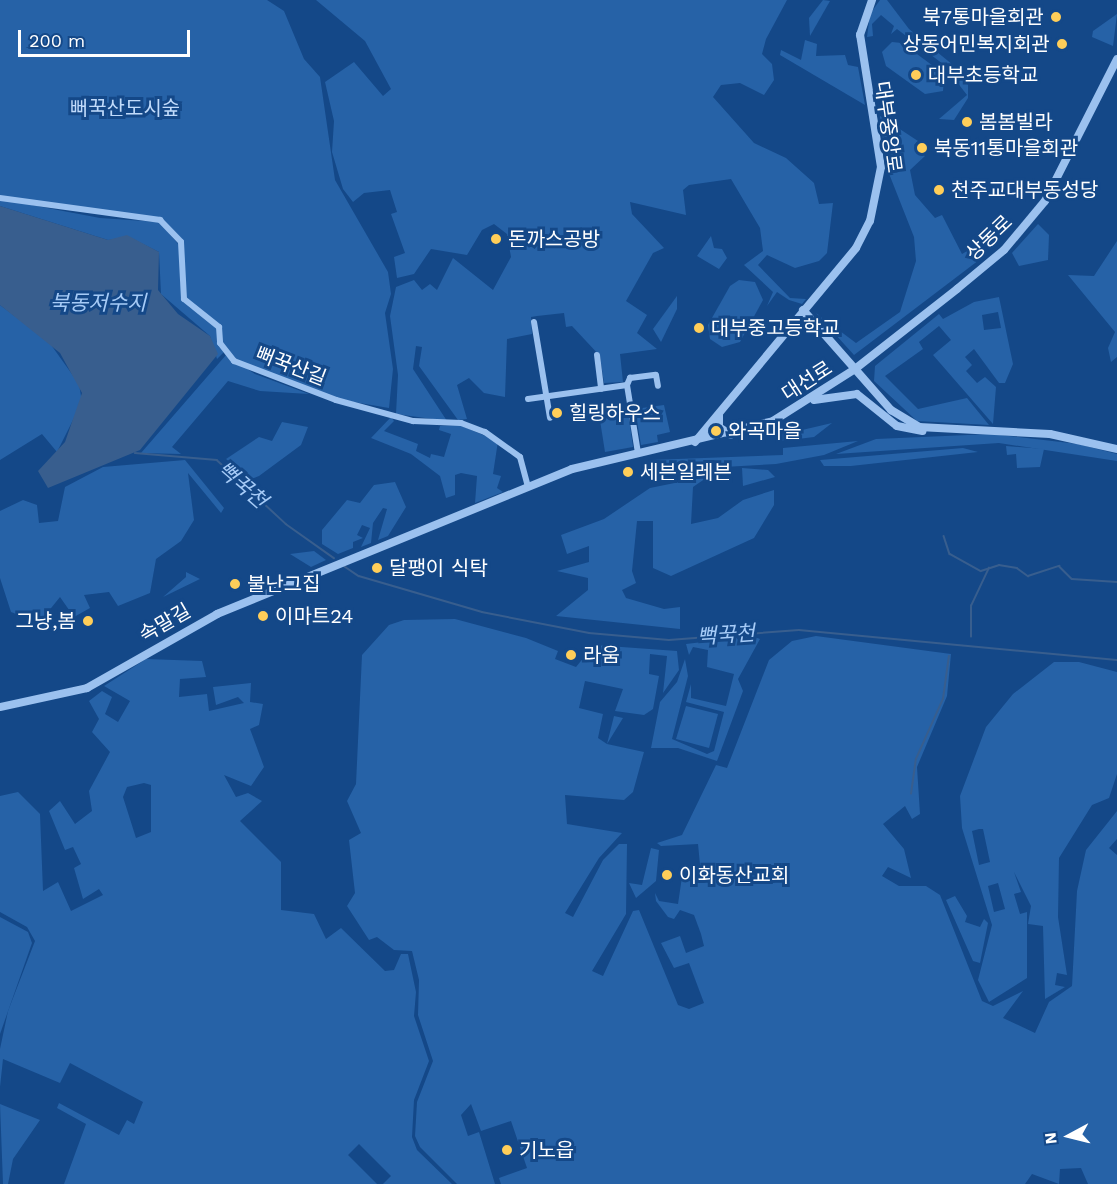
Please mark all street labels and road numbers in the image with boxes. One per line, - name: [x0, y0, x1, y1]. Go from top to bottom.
- street label: 대부중앙로: [870, 80, 906, 174]
- street label: 상동로: [961, 210, 1017, 266]
- street label: 뻐꾹산길: [252, 342, 330, 390]
- street label: 대선로: [777, 356, 837, 406]
- street label: 속말길: [135, 599, 195, 647]

